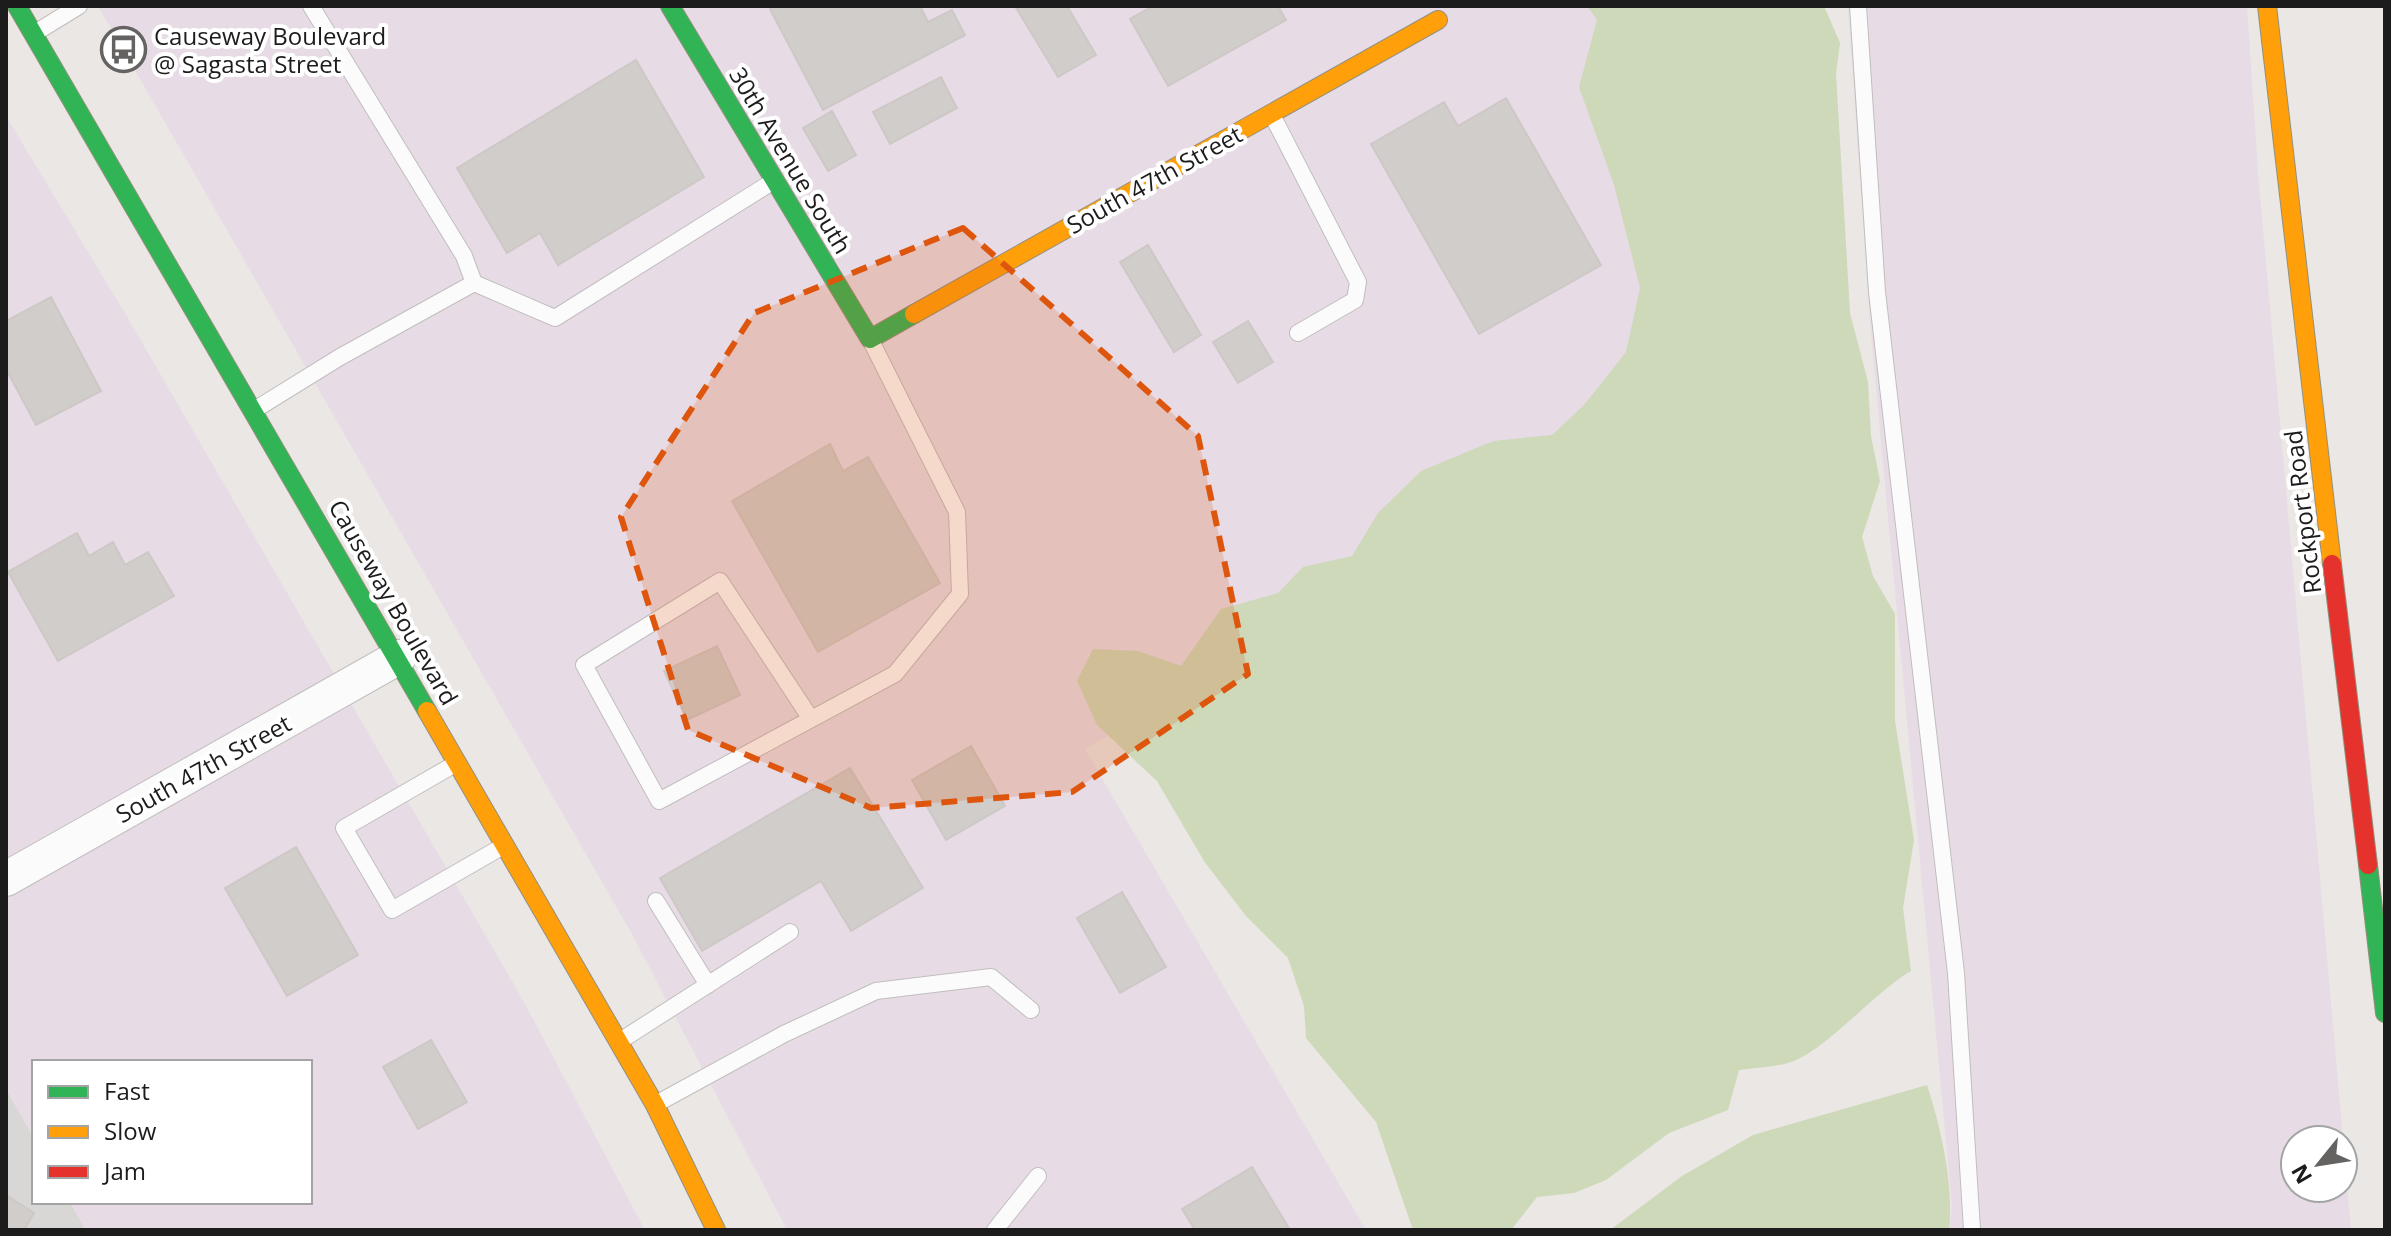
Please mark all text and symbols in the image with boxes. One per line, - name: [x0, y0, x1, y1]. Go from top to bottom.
- place label: Causeway Boulevard @ Sagasta Street: [154, 19, 386, 80]
- bus stop icon: Causeway Boulevard @ Sagasta Street: [99, 25, 147, 73]
- street label: 30th Avenue South: [722, 60, 860, 260]
- street label: South 47th Street: [1060, 117, 1248, 241]
- street label: Rockport Road: [2276, 428, 2328, 596]
- street label: Causeway Boulevard: [322, 493, 466, 711]
- street label: South 47th Street: [109, 706, 297, 830]
- legend: [32, 1060, 312, 1204]
- text: Fast: [104, 1074, 150, 1107]
- text: Slow: [104, 1114, 157, 1147]
- north arrow: [2279, 1124, 2359, 1204]
- text: Jam: [102, 1154, 146, 1187]
- text: N: [2283, 1159, 2318, 1190]

